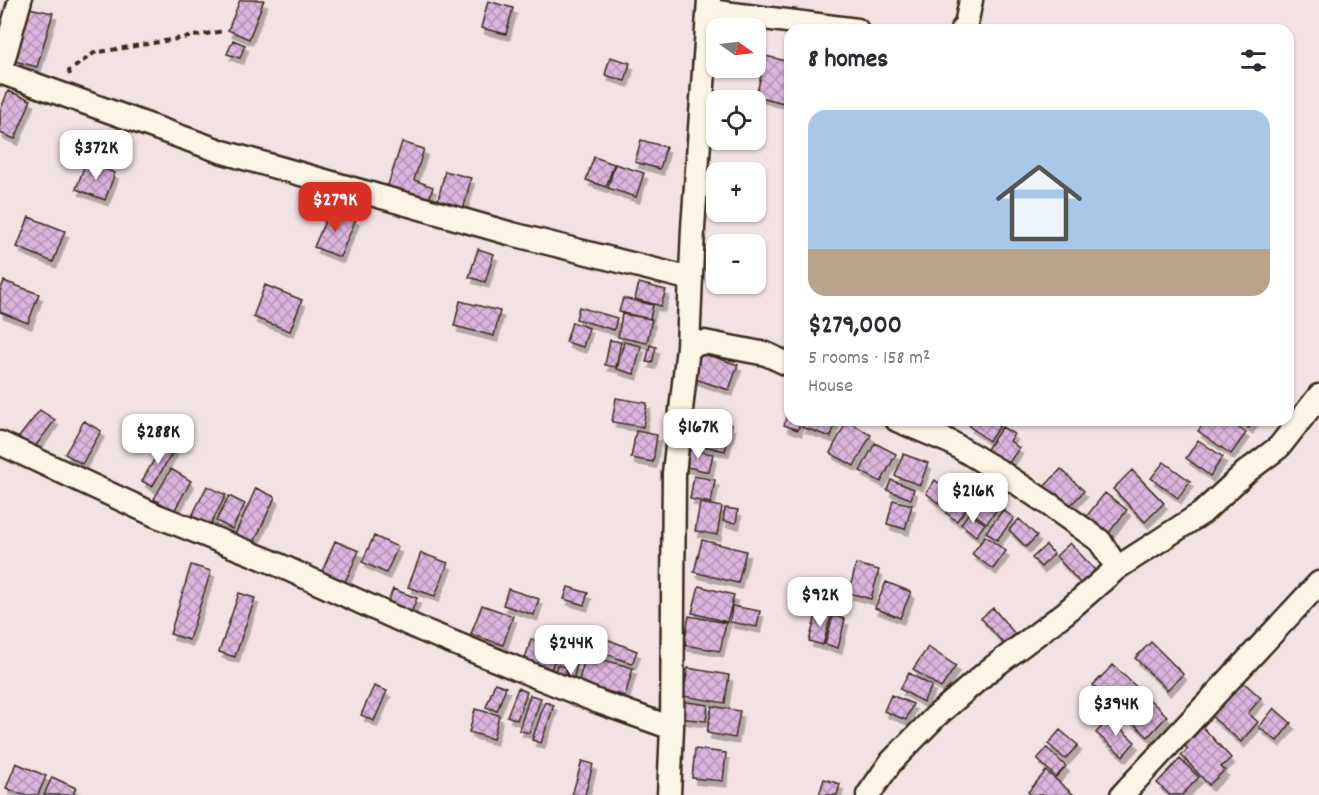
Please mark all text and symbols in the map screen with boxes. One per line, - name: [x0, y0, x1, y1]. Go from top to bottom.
- north arrow: [706, 18, 766, 78]
- map controls: [706, 18, 766, 294]
- text: 8 homes: [808, 42, 888, 79]
- icon: filters: [1237, 44, 1270, 77]
- button: locate: [706, 90, 766, 150]
- pin: $372K: [54, 130, 138, 181]
- text: $372K: [74, 135, 118, 163]
- icon: home: [985, 149, 1093, 257]
- button: +: [706, 162, 766, 222]
- pin: $279K: [293, 182, 377, 233]
- text: $279K: [313, 187, 357, 215]
- button: −: [706, 234, 766, 294]
- text: $279,000: [808, 308, 902, 345]
- text: 5 rooms · 158 m²: [808, 345, 930, 373]
- text: House: [808, 373, 853, 401]
- pin: $167K: [656, 409, 740, 460]
- pin: $288K: [116, 414, 200, 465]
- text: $167K: [677, 414, 719, 442]
- text: $288K: [136, 419, 180, 447]
- pin: $216K: [931, 473, 1015, 524]
- text: $216K: [952, 478, 994, 506]
- pin: $92K: [784, 577, 856, 628]
- text: $92K: [801, 582, 839, 610]
- pin: $244K: [529, 625, 613, 676]
- text: $244K: [549, 630, 593, 658]
- pin: $394K: [1074, 686, 1158, 737]
- text: $394K: [1093, 691, 1139, 719]

